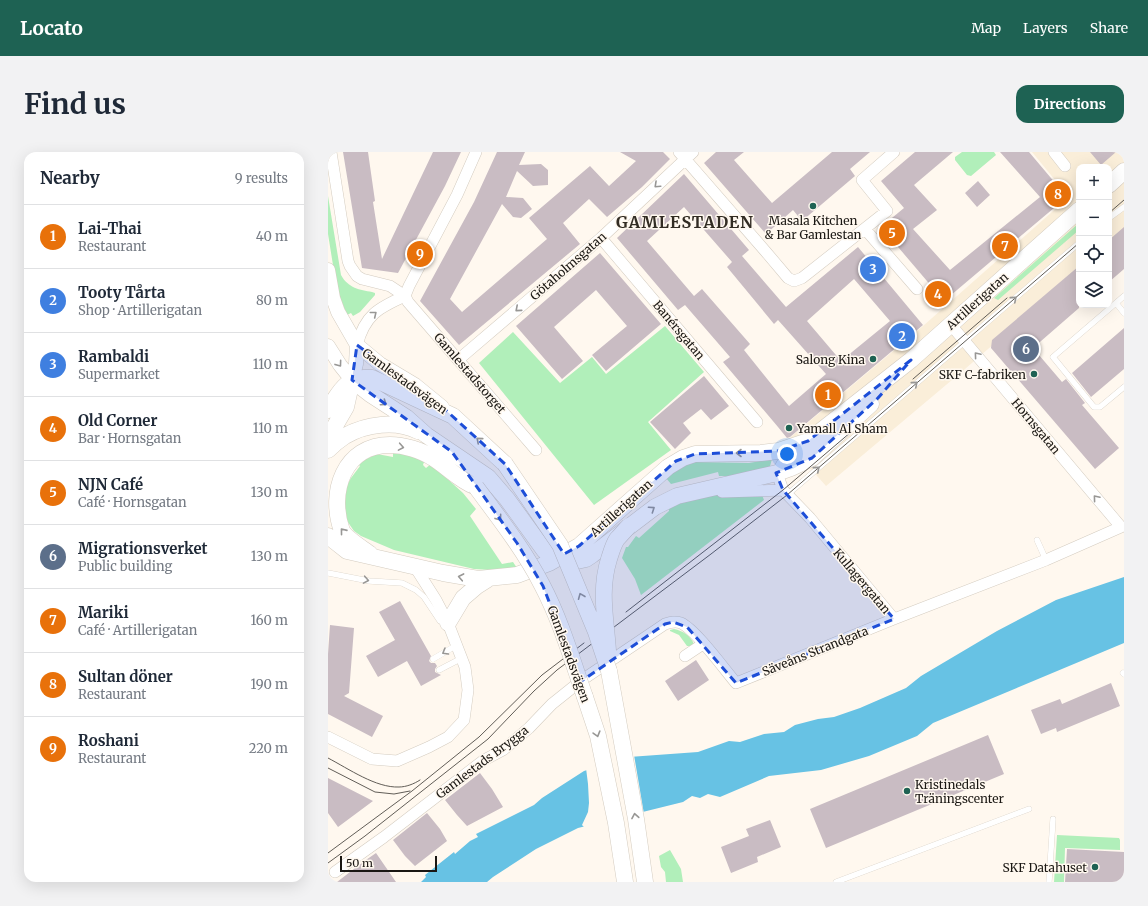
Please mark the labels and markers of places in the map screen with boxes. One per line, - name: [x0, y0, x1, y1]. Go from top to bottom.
- pin: 8: [1045, 179, 1071, 209]
- marker: Masala Kitchen & Bar Gamlestan: [808, 201, 818, 211]
- place label: Masala Kitchen & Bar Gamlestan: [764, 213, 862, 242]
- pin: 5: [879, 218, 905, 248]
- pin: 7: [992, 231, 1018, 261]
- pin: 9: [407, 239, 433, 269]
- pin: 3: [860, 254, 886, 284]
- pin: 4: [925, 279, 951, 309]
- pin: 2: [889, 321, 915, 351]
- pin: 6: [1013, 334, 1039, 364]
- place label: Salong Kina: [796, 352, 866, 367]
- marker: Salong Kina: [868, 354, 878, 364]
- place label: SKF C-fabriken: [939, 367, 1026, 382]
- marker: SKF C-fabriken: [1029, 369, 1039, 379]
- pin: 1: [815, 380, 841, 410]
- place label: Yamall Al Sham: [796, 421, 888, 436]
- marker: Yamall Al Sham: [784, 423, 794, 433]
- place label: Kristinedals Träningscenter: [915, 777, 1004, 806]
- marker: Kristinedals Träningscenter: [902, 786, 912, 796]
- place label: SKF Datahuset: [1002, 860, 1087, 875]
- marker: SKF Datahuset: [1090, 862, 1100, 872]

